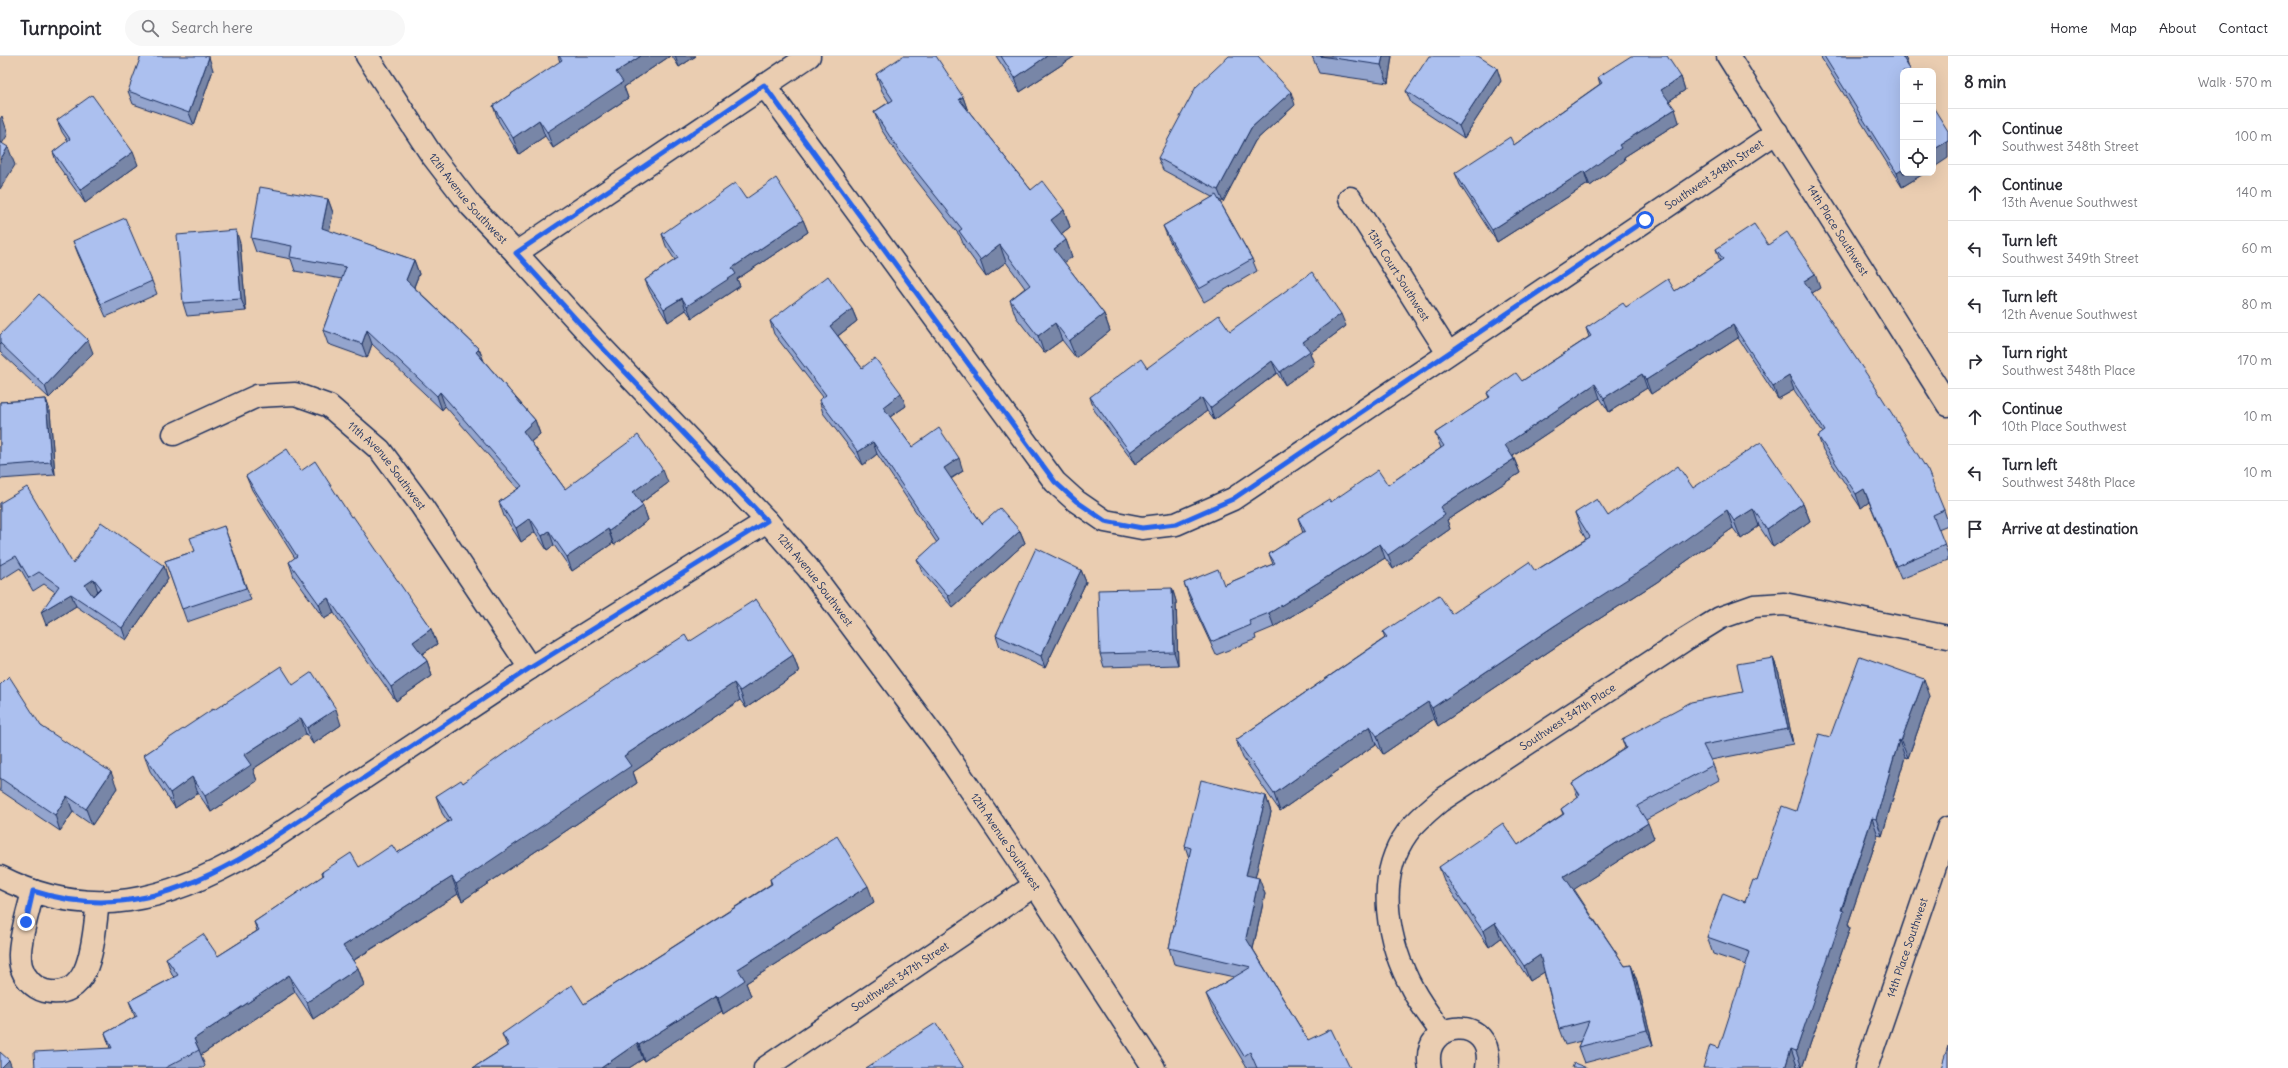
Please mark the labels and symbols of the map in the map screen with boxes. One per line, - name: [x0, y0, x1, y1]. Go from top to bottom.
- street label: Southwest 348th Street: [1662, 136, 1766, 213]
- street label: 12th Avenue Southwest: [426, 150, 511, 247]
- street label: 14th Place Southwest: [1804, 182, 1872, 279]
- route start: [1636, 211, 1654, 229]
- street label: 13th Court Southwest: [1364, 226, 1433, 324]
- street label: 11th Avenue Southwest: [345, 418, 429, 513]
- street label: 12th Avenue Southwest: [774, 530, 856, 629]
- street label: Southwest 347th Place: [1517, 680, 1618, 754]
- street label: 12th Avenue Southwest: [968, 790, 1044, 893]
- street label: 14th Place Southwest: [1883, 896, 1931, 1000]
- route end: [17, 913, 35, 931]
- street label: Southwest 347th Street: [849, 938, 952, 1015]

